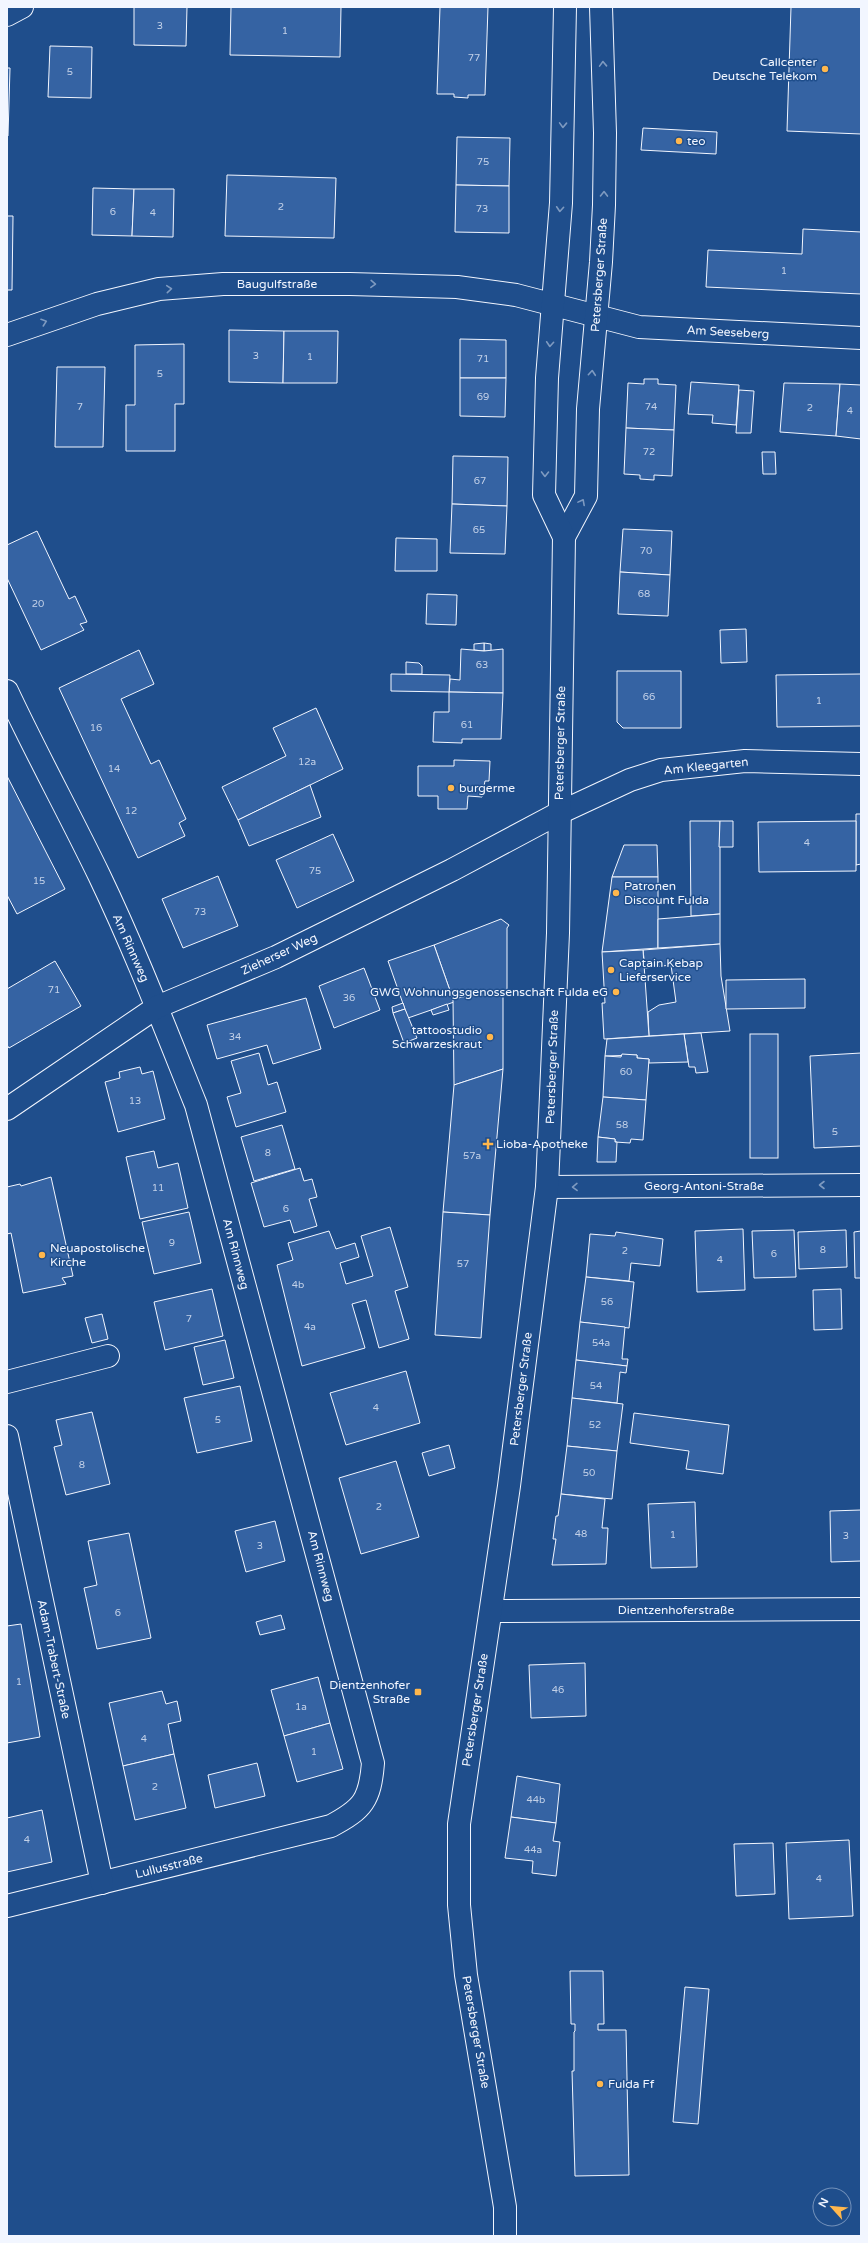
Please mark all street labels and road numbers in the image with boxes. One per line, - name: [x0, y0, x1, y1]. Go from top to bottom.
- street label: Petersberger Straße: [588, 217, 610, 333]
- street label: Baugulfstraße: [237, 277, 317, 291]
- street label: Am Seeseberg: [686, 323, 770, 341]
- street label: Petersberger Straße: [552, 686, 568, 800]
- street label: Am Kleegarten: [663, 755, 749, 777]
- street label: Am Rinnweg: [110, 912, 152, 984]
- street label: Zieherser Weg: [239, 930, 319, 978]
- street label: Petersberger Straße: [543, 1009, 561, 1124]
- street label: Georg-Antoni-Straße: [644, 1179, 764, 1193]
- street label: Am Rinnweg: [220, 1217, 252, 1291]
- street label: Petersberger Straße: [507, 1331, 535, 1447]
- street label: Am Rinnweg: [305, 1529, 337, 1603]
- street label: Adam-Trabert-Straße: [35, 1598, 74, 1720]
- street label: Dientzenhoferstraße: [618, 1603, 734, 1617]
- street label: Petersberger Straße: [459, 1652, 491, 1768]
- street label: Lullusstraße: [134, 1851, 204, 1881]
- street label: Petersberger Straße: [459, 1974, 493, 2090]

